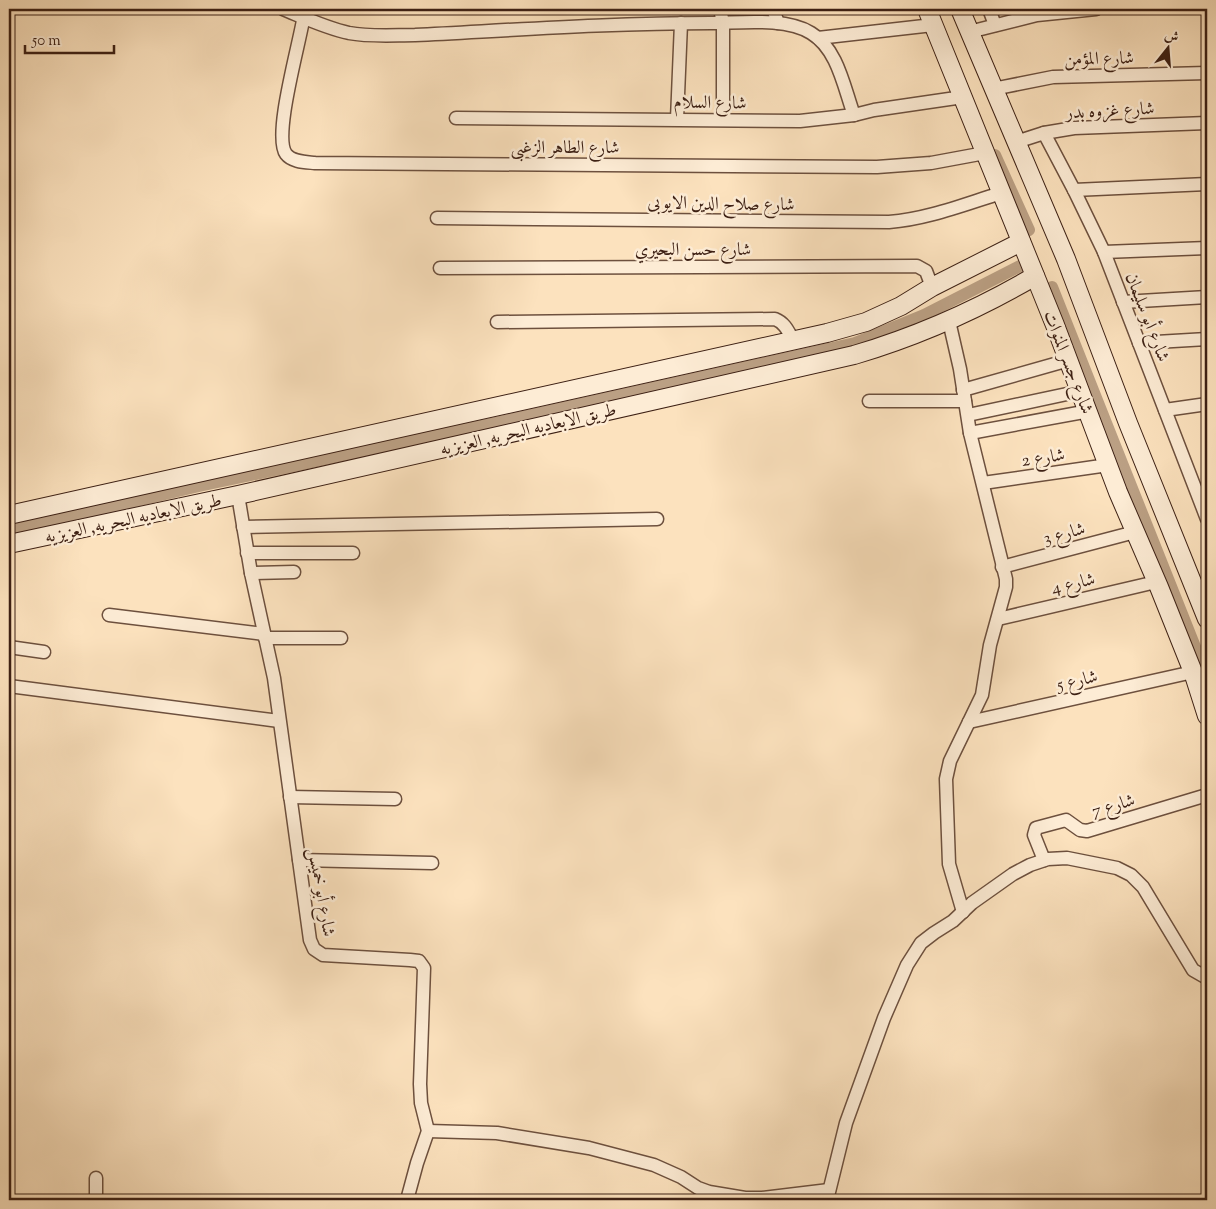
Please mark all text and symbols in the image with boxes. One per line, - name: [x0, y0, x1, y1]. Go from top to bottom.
- scale bar: [25, 22, 114, 54]
- north arrow: [1144, 22, 1194, 72]
- text: ش: [1162, 26, 1181, 49]
- text: 50 m: [31, 31, 61, 52]
- street label: شارع المؤمن: [1064, 46, 1134, 74]
- street label: شارع السلام: [673, 90, 747, 119]
- street label: شارع غزوه بدر: [1063, 97, 1155, 127]
- street label: شارع الطاهر الزغبى: [510, 136, 620, 162]
- street label: شارع صلاح الدين الايوبى: [647, 191, 795, 220]
- street label: شارع حسن البحيري: [635, 238, 751, 264]
- street label: شارع أبو سليمان: [1117, 269, 1177, 366]
- street label: شارع جسر المنوات: [1035, 307, 1099, 418]
- street label: طريق الابعاديه البحريه, العزيزيه: [438, 398, 619, 464]
- street label: شارع 2: [1020, 443, 1067, 475]
- street label: طريق الابعاديه البحريه, العزيزيه: [43, 489, 224, 551]
- street label: شارع 3: [1041, 517, 1088, 553]
- street label: شارع 4: [1049, 567, 1098, 603]
- street label: شارع 5: [1053, 665, 1100, 699]
- street label: شارع 7: [1089, 788, 1138, 826]
- street label: شارع أبو خميس: [299, 846, 343, 939]

